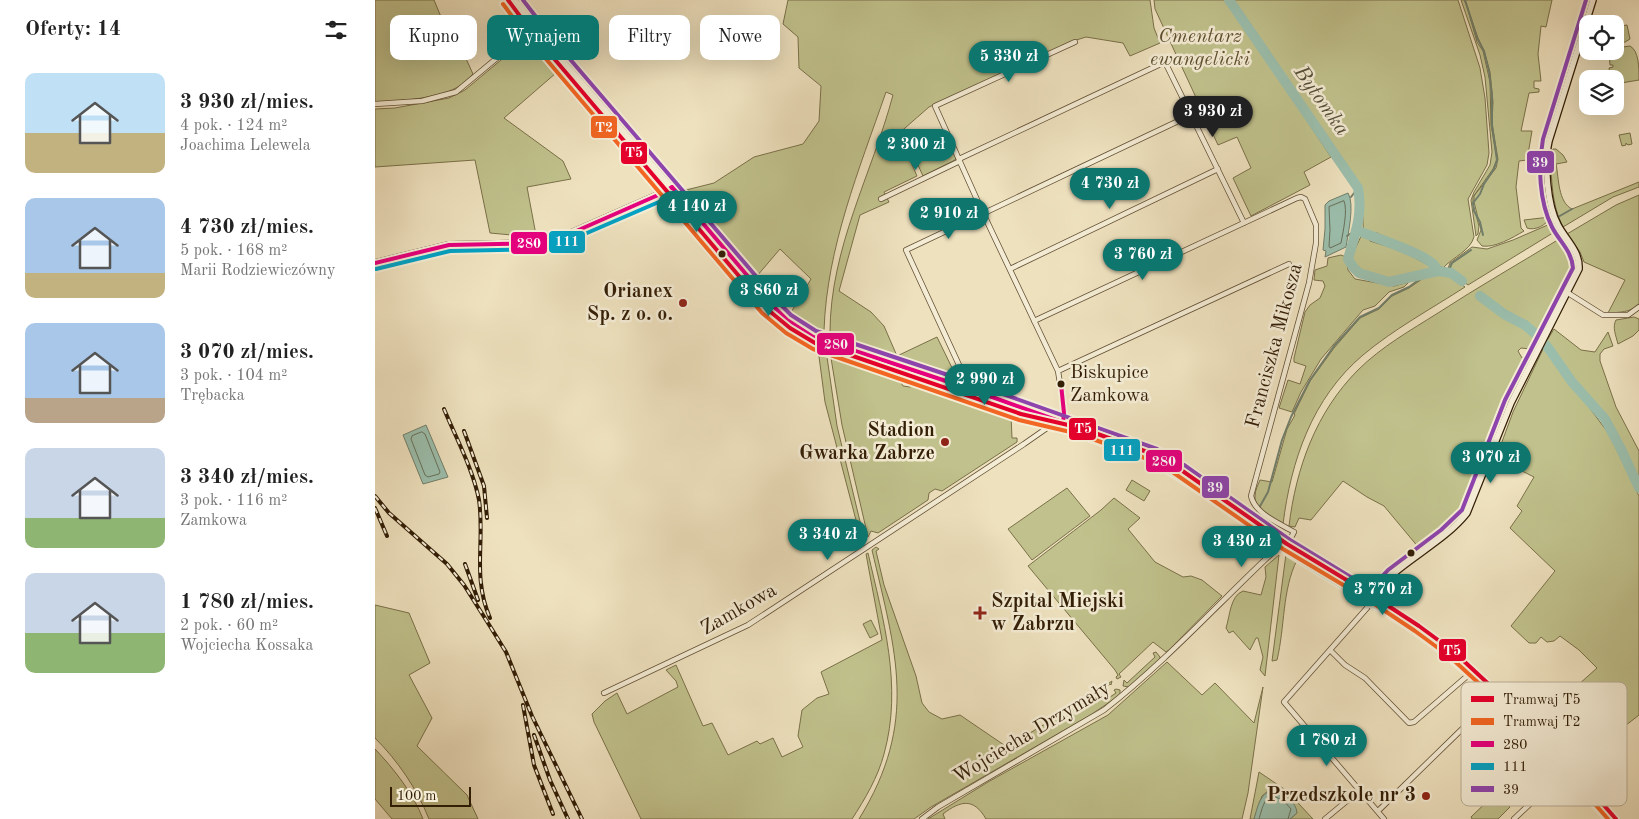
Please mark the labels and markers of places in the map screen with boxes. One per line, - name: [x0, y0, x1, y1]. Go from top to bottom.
- pin: 5 330 zł: [957, 41, 1061, 83]
- pin: 3 930 zł: [1161, 96, 1265, 138]
- pin: 2 300 zł: [864, 128, 968, 171]
- pin: 4 730 zł: [1058, 168, 1162, 210]
- pin: 4 140 zł: [645, 190, 749, 233]
- pin: 2 910 zł: [897, 198, 1001, 240]
- pin: 3 760 zł: [1091, 238, 1195, 281]
- unlabelled marker: [717, 249, 727, 259]
- pin: 3 860 zł: [717, 274, 821, 317]
- place label: Orianex Sp. z o. o.: [587, 282, 673, 325]
- marker: Orianex Sp. z o. o.: [677, 297, 689, 309]
- pin: 2 990 zł: [933, 364, 1037, 406]
- place label: Biskupice Zamkowa: [1070, 364, 1150, 406]
- marker: Biskupice Zamkowa: [1056, 379, 1066, 389]
- place label: Stadion Gwarka Zabrze: [799, 421, 935, 464]
- marker: Stadion Gwarka Zabrze: [939, 436, 951, 448]
- pin: 3 070 zł: [1439, 442, 1543, 484]
- pin: 3 340 zł: [776, 518, 880, 561]
- pin: 3 430 zł: [1190, 526, 1294, 568]
- unlabelled marker: [1406, 548, 1416, 558]
- pin: 3 770 zł: [1331, 574, 1435, 616]
- place label: Szpital Miejski w Zabrzu: [991, 592, 1124, 635]
- marker: Szpital Miejski w Zabrzu: [973, 606, 987, 620]
- pin: 1 780 zł: [1275, 724, 1379, 767]
- place label: Przedszkole nr 3: [1267, 786, 1416, 806]
- marker: Przedszkole nr 3: [1420, 790, 1432, 802]

